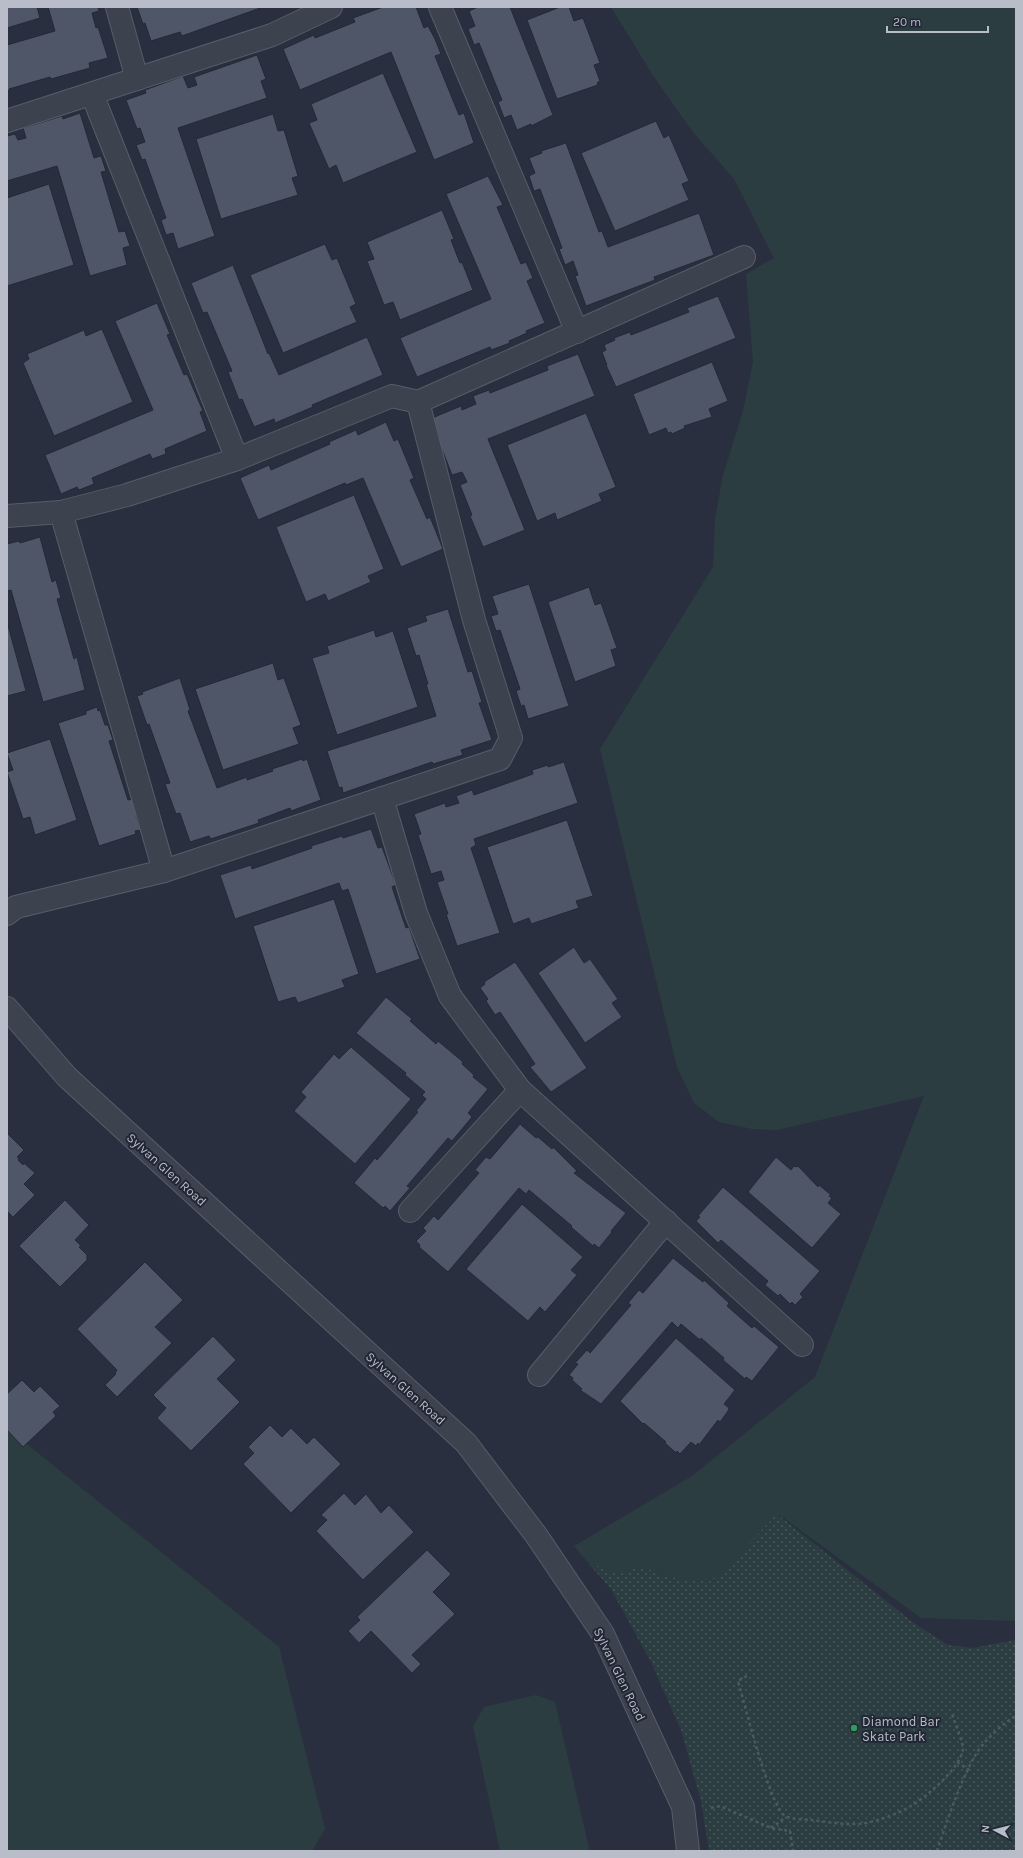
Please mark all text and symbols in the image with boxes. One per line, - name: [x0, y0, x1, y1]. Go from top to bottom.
- scale bar: [887, 8, 988, 34]
- text: 20 m: [893, 15, 921, 29]
- street label: Sylvan Glen Road: [124, 1130, 209, 1209]
- street label: Sylvan Glen Road: [363, 1349, 448, 1428]
- street label: Sylvan Glen Road: [591, 1625, 649, 1723]
- place label: Diamond Bar Skate Park: [862, 1714, 940, 1744]
- marker: Diamond Bar Skate Park: [849, 1723, 859, 1733]
- north arrow: [975, 1810, 1015, 1850]
- text: N: [979, 1824, 993, 1834]

